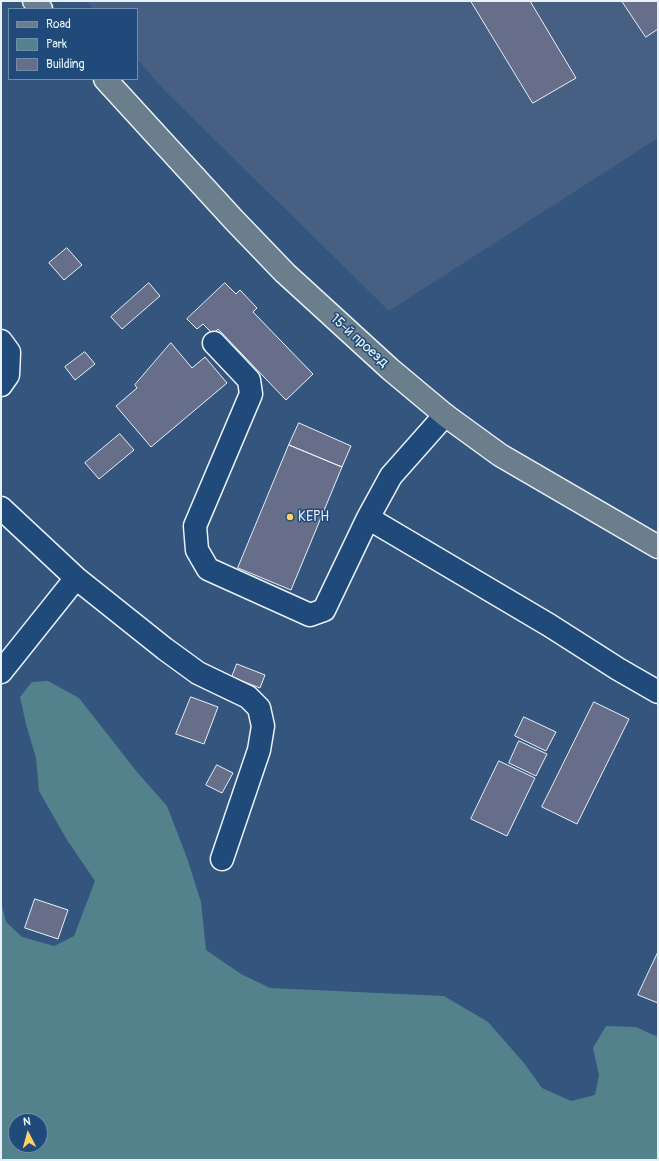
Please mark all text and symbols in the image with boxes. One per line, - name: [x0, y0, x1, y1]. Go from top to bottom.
- legend: [8, 8, 138, 80]
- text: Road: [46, 17, 71, 32]
- text: Park: [46, 37, 67, 52]
- text: Building: [46, 57, 85, 72]
- street label: 15-й проезд: [327, 311, 391, 371]
- place label: КЕРН: [298, 509, 329, 525]
- marker: КЕРН: [285, 512, 295, 522]
- north arrow: [8, 1113, 48, 1153]
- text: N: [22, 1115, 31, 1128]

